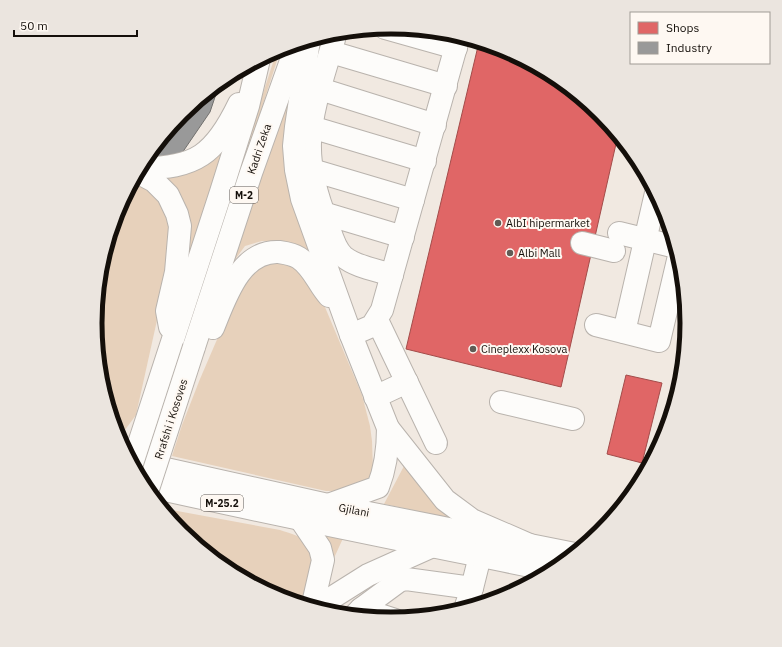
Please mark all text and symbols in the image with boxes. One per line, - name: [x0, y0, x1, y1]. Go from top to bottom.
- scale bar: [14, 12, 137, 38]
- legend: [630, 12, 770, 64]
- text: 50 m: [20, 18, 48, 33]
- text: Shops: [666, 20, 699, 35]
- text: Industry: [666, 40, 712, 55]
- street label: Kadri Zeka: [244, 122, 274, 176]
- road number: M-2: [230, 187, 258, 203]
- place label: AlbI hipermarket: [506, 216, 590, 230]
- marker: AlbI hipermarket: [493, 218, 503, 228]
- place label: Albi Mall: [518, 246, 561, 260]
- marker: Albi Mall: [505, 248, 515, 258]
- place label: Cineplexx Kosova: [481, 342, 567, 356]
- marker: Cineplexx Kosova: [468, 344, 478, 354]
- street label: Rrafshi i Kosoves: [151, 377, 191, 461]
- road number: M-25.2: [201, 495, 243, 511]
- street label: Gjilani: [337, 500, 371, 520]

